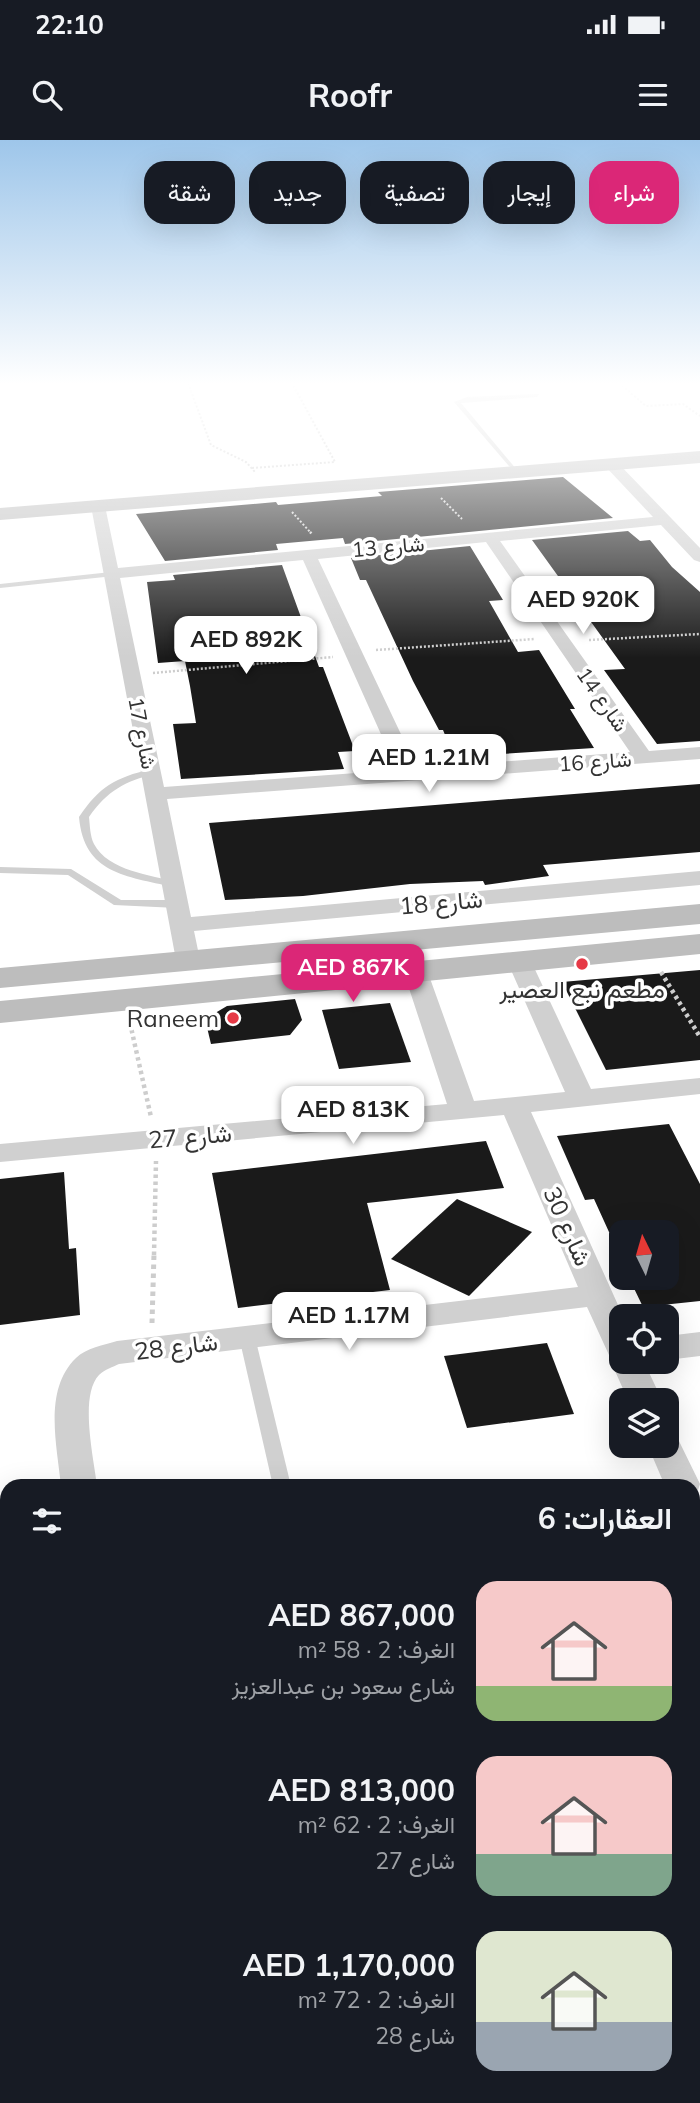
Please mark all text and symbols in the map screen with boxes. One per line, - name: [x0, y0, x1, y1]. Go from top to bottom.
- text: 22:10: [35, 8, 104, 41]
- text: Roofr: [308, 75, 392, 115]
- icon: search: [28, 76, 66, 114]
- icon: menu: [634, 76, 672, 114]
- chip: شقة: [144, 161, 235, 224]
- chip: جديد: [249, 161, 346, 224]
- chip: تصفية: [360, 161, 469, 224]
- chip: إيجار: [483, 161, 575, 224]
- chip: شراء: [589, 161, 679, 224]
- street label: شارع 13: [351, 530, 426, 564]
- pin: AED 920K: [511, 576, 655, 636]
- text: AED 920K: [527, 584, 639, 613]
- pin: AED 892K: [174, 616, 318, 676]
- text: AED 892K: [190, 624, 302, 653]
- street label: شارع 14: [570, 662, 635, 737]
- street label: شارع 17: [121, 695, 163, 772]
- pin: AED 1.21M: [349, 734, 509, 794]
- text: AED 1.21M: [368, 742, 490, 771]
- street label: شارع 16: [558, 745, 632, 779]
- street label: شارع 18: [398, 883, 484, 923]
- pin: AED 867K: [281, 944, 425, 1004]
- text: AED 867K: [297, 952, 409, 981]
- marker: مطعم نبع العصير: [574, 956, 590, 972]
- place label: مطعم نبع العصير: [498, 974, 665, 1007]
- place label: Raneem: [127, 1003, 219, 1033]
- marker: Raneem: [225, 1010, 241, 1026]
- pin: AED 813K: [281, 1086, 425, 1146]
- text: AED 813K: [297, 1094, 409, 1123]
- street label: شارع 27: [147, 1117, 233, 1157]
- street label: شارع 30: [536, 1182, 599, 1271]
- north arrow: [609, 1220, 679, 1290]
- map controls: [609, 1220, 679, 1458]
- pin: AED 1.17M: [269, 1292, 429, 1352]
- text: AED 1.17M: [288, 1300, 410, 1329]
- button: locate: [609, 1304, 679, 1374]
- street label: شارع 28: [133, 1326, 219, 1368]
- button: layers: [609, 1388, 679, 1458]
- text: العقارات: 6: [538, 1499, 672, 1537]
- icon: filters: [28, 1502, 66, 1540]
- text: AED 867,000: [268, 1596, 455, 1634]
- icon: home: [532, 1609, 616, 1693]
- text: الغرف: 2 · 58 m²: [298, 1635, 455, 1664]
- text: شارع سعود بن عبدالعزيز: [232, 1671, 455, 1700]
- text: AED 813,000: [268, 1771, 455, 1809]
- icon: home: [532, 1784, 616, 1868]
- text: الغرف: 2 · 62 m²: [298, 1810, 455, 1839]
- text: شارع 27: [375, 1846, 455, 1875]
- text: AED 1,170,000: [243, 1946, 455, 1984]
- icon: home: [532, 1959, 616, 2043]
- text: الغرف: 2 · 72 m²: [298, 1985, 455, 2014]
- text: شارع 28: [375, 2021, 455, 2050]

